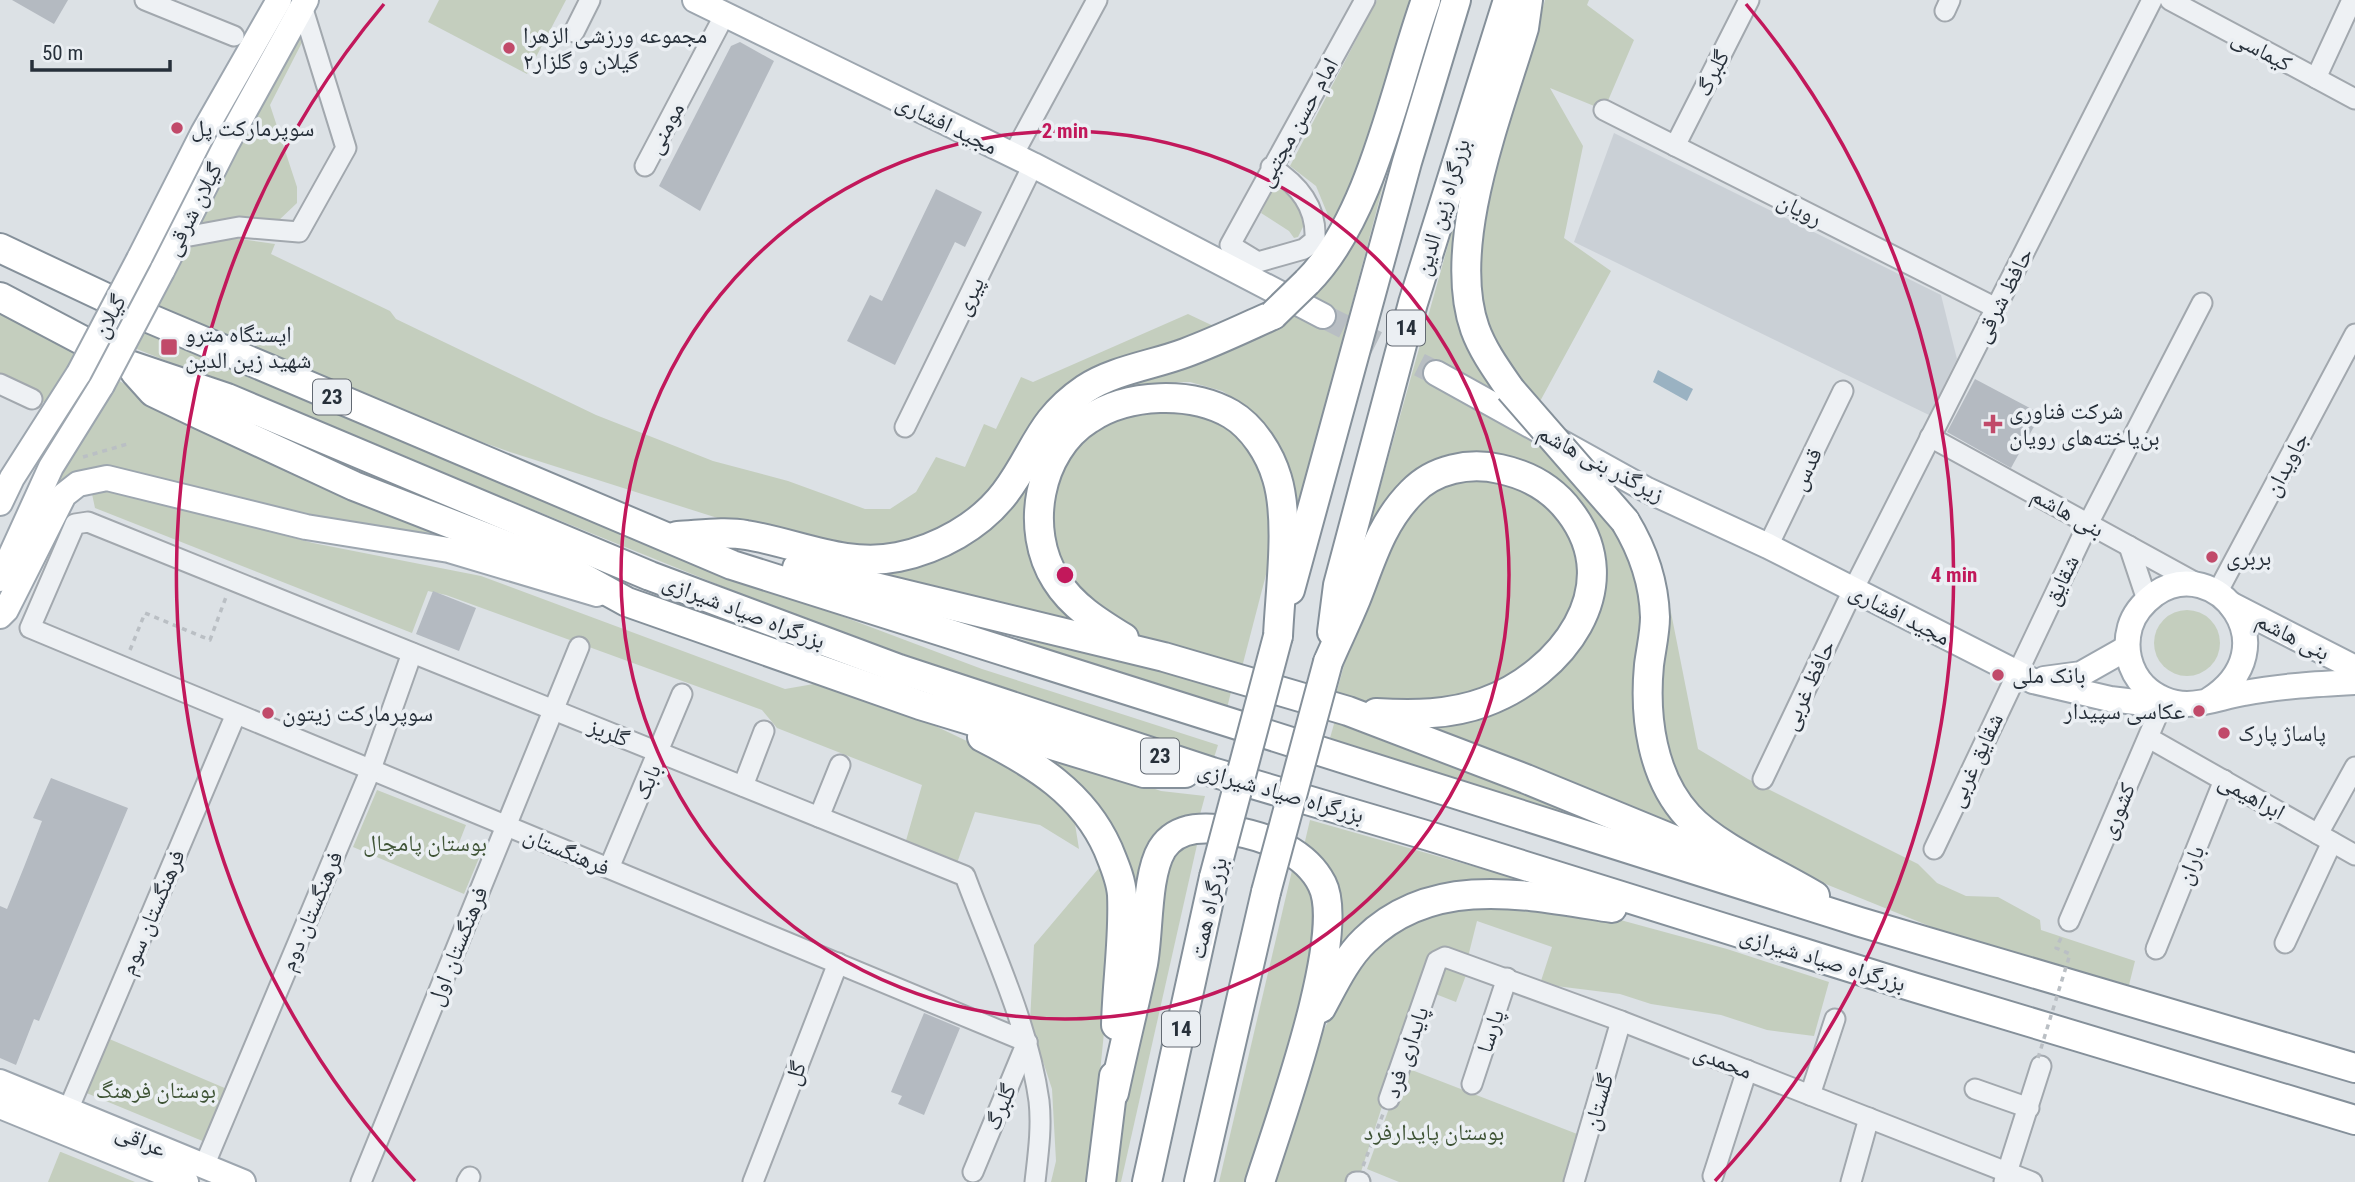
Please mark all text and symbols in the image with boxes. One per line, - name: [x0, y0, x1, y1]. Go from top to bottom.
- place label: مجموعه ورزشی الزهرا گیلان و گلزار۲: [523, 22, 707, 75]
- street label: کیماسی: [2227, 23, 2297, 78]
- scale bar: [32, 28, 170, 72]
- marker: مجموعه ورزشی الزهرا گیلان و گلزار۲: [501, 40, 517, 56]
- text: 50 m: [42, 41, 83, 65]
- street label: گلبرگ: [1690, 45, 1736, 101]
- street label: امام حسن مجتبی: [1251, 53, 1346, 193]
- street label: مجید افشاری: [892, 88, 1002, 161]
- street label: مومنی: [641, 98, 690, 159]
- place label: سوپرمارکت پل: [191, 115, 314, 142]
- text: 2 min: [1042, 119, 1088, 143]
- marker: سوپرمارکت پل: [169, 120, 185, 136]
- street label: بزرگراه زین الدین: [1409, 136, 1476, 279]
- street label: گیلان شرقی: [159, 158, 228, 260]
- street label: رویان: [1773, 187, 1827, 232]
- street label: حافظ شرقی: [1968, 243, 2039, 347]
- street label: پیری: [949, 272, 990, 320]
- street label: گیلان: [87, 289, 132, 343]
- road number: 14: [1387, 310, 1425, 346]
- place label: ایستگاه مترو شهید زین الدین: [185, 321, 311, 374]
- marker: ایستگاه مترو شهید زین الدین: [159, 337, 179, 357]
- road number: 23: [313, 380, 351, 414]
- place label: شرکت فناوری بن‌یاخته‌های رویان: [2009, 398, 2160, 451]
- marker: شرکت فناوری بن‌یاخته‌های رویان: [1983, 414, 2003, 434]
- street label: زیرگذر بنی هاشم: [1532, 419, 1669, 510]
- street label: جاویدان: [2258, 427, 2315, 501]
- street label: قدس: [1785, 444, 1828, 495]
- street label: بنی هاشم: [2026, 482, 2109, 545]
- place label: بربری: [2226, 544, 2271, 571]
- marker: بربری: [2204, 549, 2220, 565]
- street label: شقایق: [2038, 551, 2085, 610]
- centre of rings: [1053, 563, 1077, 587]
- text: 4 min: [1931, 563, 1977, 587]
- street label: بزرگراه صیاد شیرازی: [659, 568, 829, 655]
- street label: مجید افشاری: [1845, 578, 1955, 651]
- street label: بنی‌ هاشم: [2251, 607, 2334, 668]
- street label: حافظ غربی: [1776, 636, 1841, 735]
- place label: بانک ملی: [2012, 662, 2086, 689]
- marker: بانک ملی: [1990, 667, 2006, 683]
- place label: عکاسی سپیدار: [2063, 698, 2185, 725]
- place label: سوپرمارکت زیتون: [282, 700, 433, 727]
- marker: عکاسی سپیدار: [2191, 703, 2207, 719]
- marker: سوپرمارکت زیتون: [260, 705, 276, 721]
- street label: شقایق غربی: [1942, 709, 2009, 812]
- street label: گلریز: [584, 712, 634, 753]
- place label: پاساژ پارک: [2238, 720, 2326, 747]
- marker: پاساژ پارک: [2216, 725, 2232, 741]
- road number: 23: [1141, 738, 1179, 774]
- street label: بزرگراه صیاد شیرازی: [1195, 756, 1367, 829]
- street label: بابک: [628, 760, 667, 804]
- street label: ابراهیمی: [2214, 767, 2290, 826]
- street label: کشوری: [2094, 779, 2142, 843]
- street label: فرهنگستان: [520, 821, 614, 882]
- park label: بوستان پامچال: [363, 830, 487, 857]
- street label: باران: [2170, 842, 2210, 889]
- street label: فرهنگستان سوم: [114, 846, 193, 980]
- street label: فرهنگستان دوم: [274, 847, 351, 976]
- street label: بزرگراه همت: [1184, 855, 1233, 962]
- street label: فرهنگستان اول: [421, 883, 494, 1010]
- street label: بزرگراه صیاد شیرازی: [1737, 921, 1909, 997]
- street label: پایداری فرد: [1378, 1003, 1435, 1101]
- street label: پارسا: [1471, 1006, 1510, 1056]
- road number: 14: [1162, 1012, 1200, 1046]
- street label: محمدی: [1690, 1038, 1756, 1085]
- street label: گل: [779, 1057, 812, 1089]
- street label: گلستان: [1578, 1070, 1620, 1134]
- park label: بوستان فرهنگ: [96, 1077, 216, 1104]
- street label: گلبرگ: [979, 1080, 1022, 1134]
- street label: عراقی: [112, 1118, 170, 1163]
- park label: بوستان پایدارفرد: [1364, 1119, 1504, 1146]

